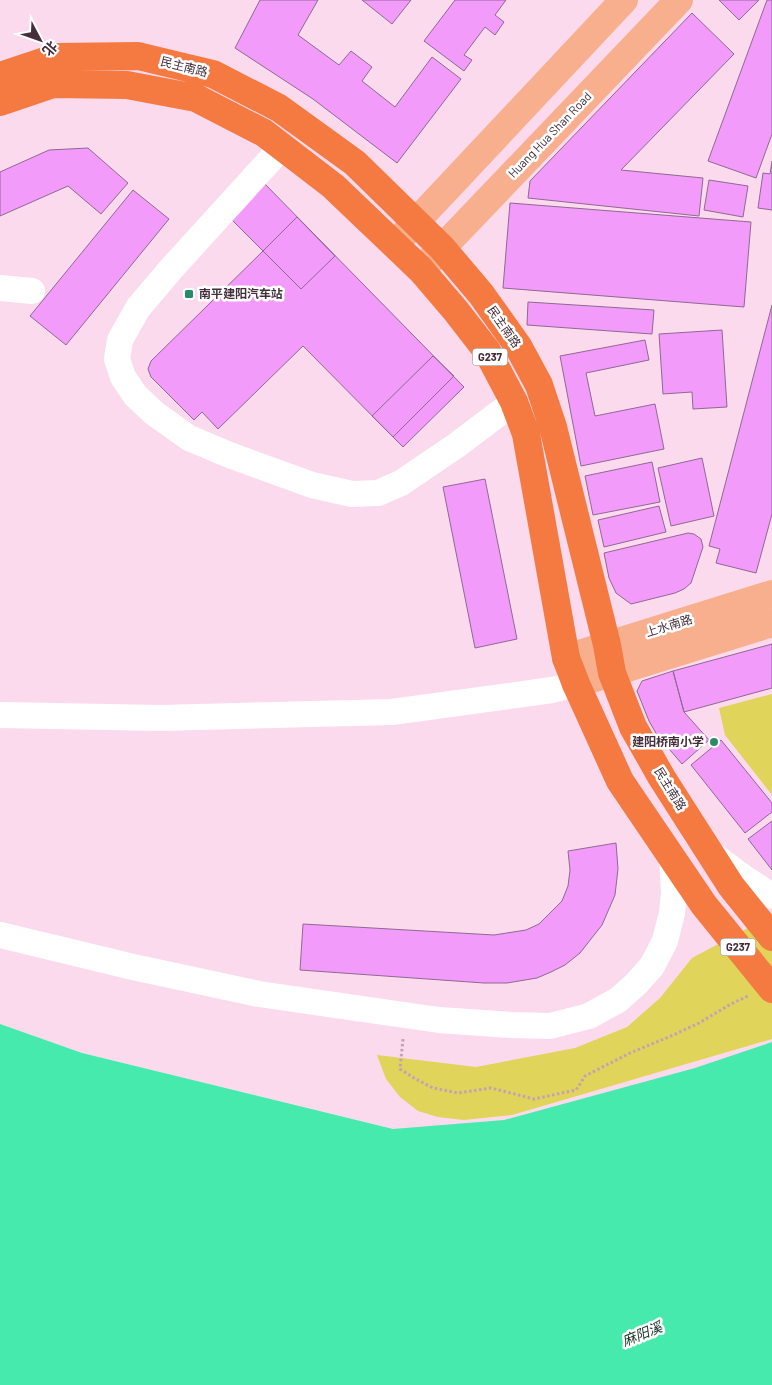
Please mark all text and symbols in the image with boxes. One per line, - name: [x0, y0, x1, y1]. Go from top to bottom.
- north arrow: [15, 15, 65, 65]
- text: 北: [39, 38, 61, 60]
- street label: 民主南路: [159, 53, 209, 79]
- street label: Huang Hua Shan Road: [505, 89, 594, 180]
- place label: 南平建阳汽车站: [199, 286, 283, 300]
- marker: 南平建阳汽车站: [183, 288, 195, 300]
- street label: 民主南路: [485, 303, 524, 350]
- road number: G237: [472, 348, 508, 366]
- street label: 上水南路: [644, 611, 694, 639]
- place label: 建阳桥南小学: [632, 734, 704, 748]
- marker: 建阳桥南小学: [708, 736, 720, 748]
- street label: 民主南路: [652, 764, 690, 813]
- road number: G237: [720, 939, 756, 956]
- water label: 麻阳溪: [619, 1317, 666, 1349]

